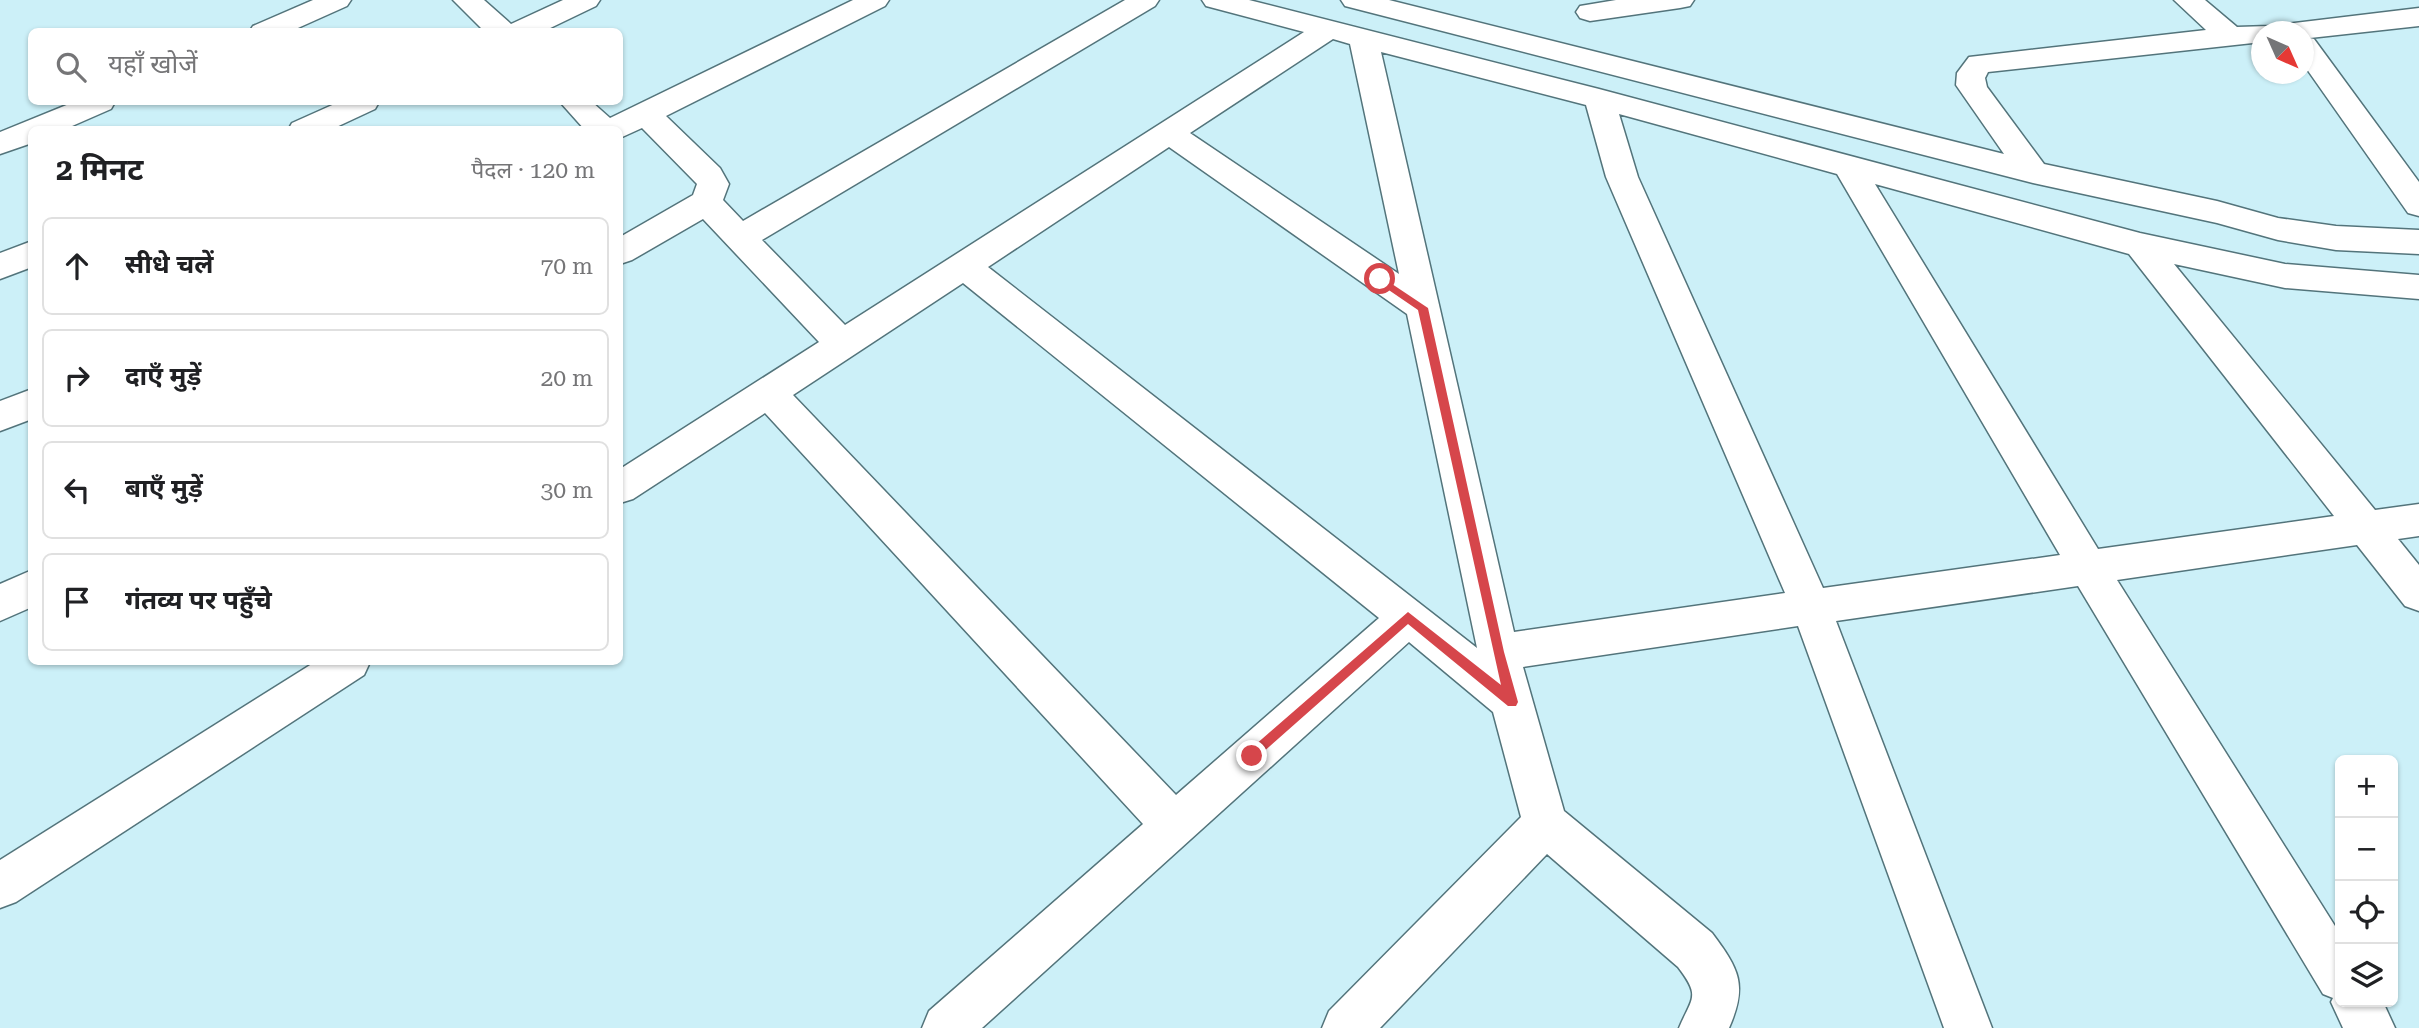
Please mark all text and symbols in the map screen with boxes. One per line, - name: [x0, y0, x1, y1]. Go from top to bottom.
- north arrow: [2251, 21, 2314, 84]
- search box: [28, 28, 623, 105]
- icon: search: [52, 48, 90, 86]
- text: यहाँ खोजें: [108, 49, 198, 79]
- text: 2 मिनट: [56, 152, 143, 187]
- text: पैदल · 120 m: [471, 157, 595, 184]
- icon: ahead: [58, 247, 96, 285]
- text: सीधे चलें: [125, 249, 214, 279]
- text: 70 m: [540, 253, 593, 280]
- route start: [1364, 263, 1395, 294]
- icon: right: [58, 359, 96, 397]
- text: दाएँ मुड़ें: [125, 361, 201, 391]
- text: 20 m: [540, 365, 593, 392]
- icon: left: [58, 471, 96, 509]
- text: बाएँ मुड़ें: [125, 473, 203, 503]
- text: 30 m: [540, 477, 593, 504]
- icon: arrive: [58, 583, 96, 621]
- text: गंतव्य पर पहुँचे: [125, 585, 272, 615]
- route end: [1236, 740, 1267, 771]
- map controls: [2335, 755, 2398, 1007]
- button: +: [2335, 755, 2398, 818]
- button: −: [2335, 818, 2398, 881]
- button: locate: [2335, 881, 2398, 944]
- button: layers: [2335, 944, 2398, 1007]

